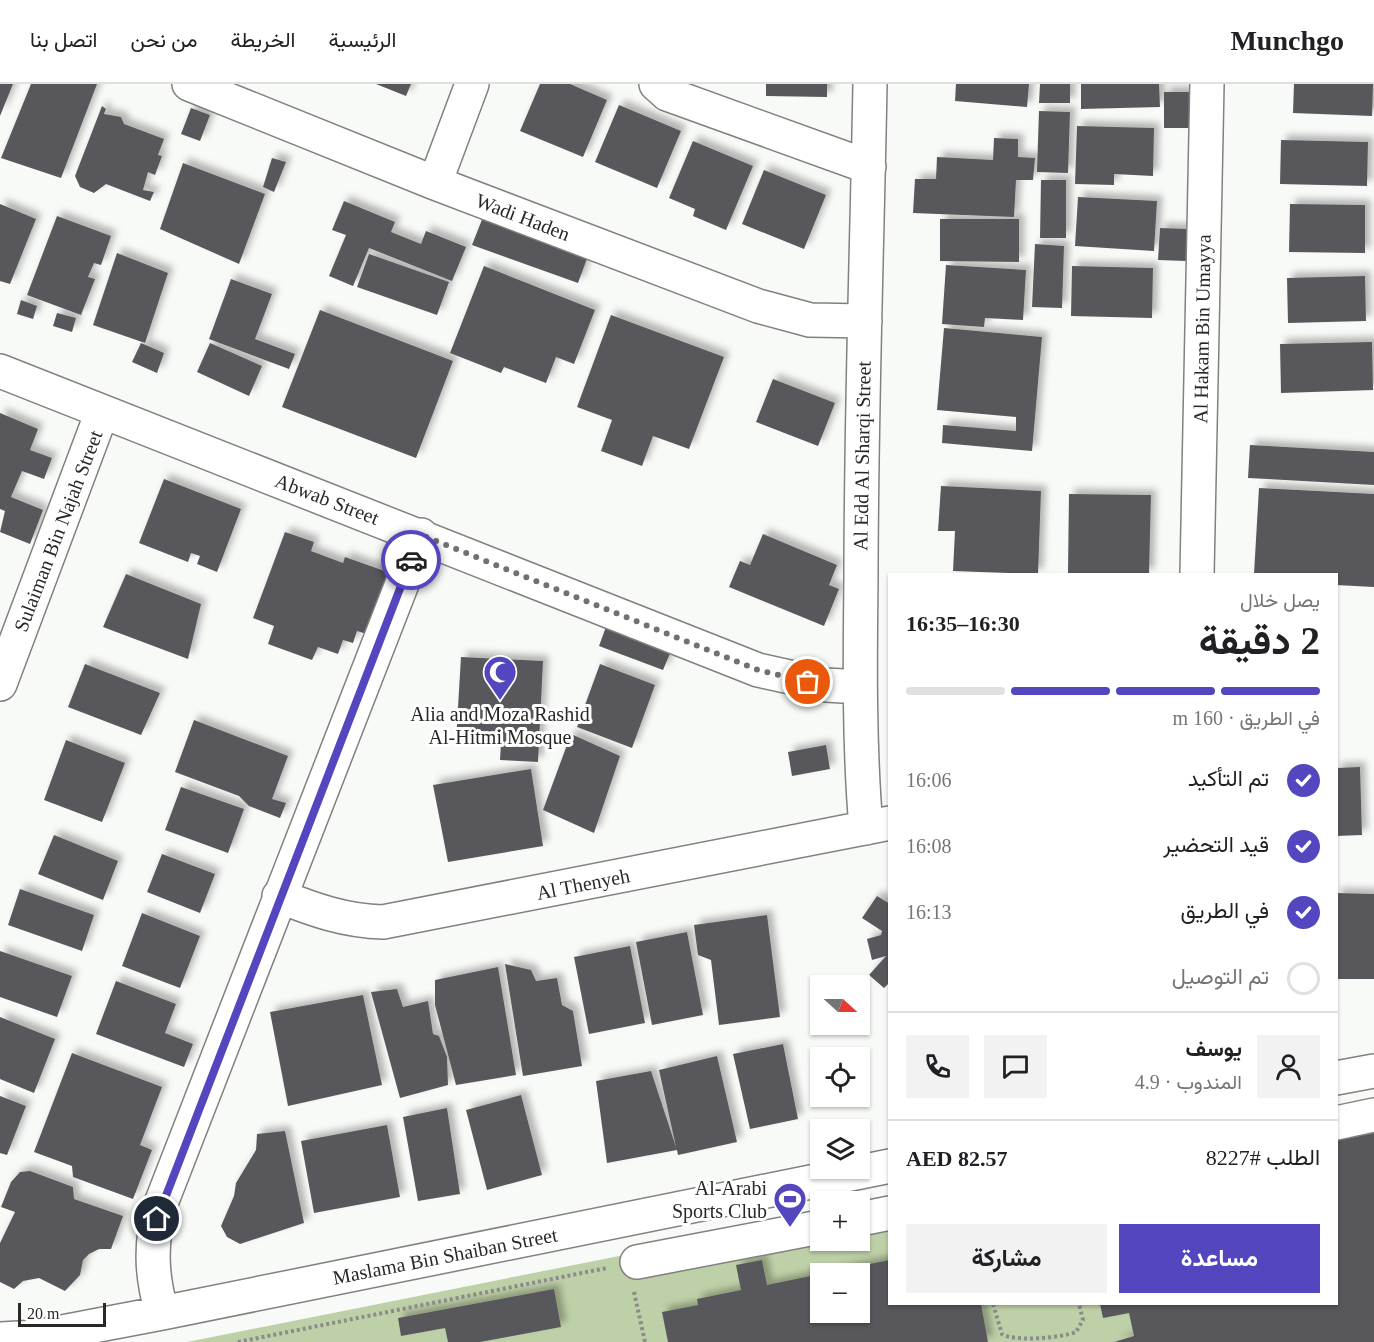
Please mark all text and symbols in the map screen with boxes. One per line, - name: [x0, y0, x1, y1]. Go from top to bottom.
- text: Munchgo: [1230, 25, 1344, 56]
- text: اتصل بنا: [30, 28, 97, 52]
- text: من نحن: [130, 28, 198, 52]
- text: الخريطة: [231, 28, 295, 52]
- text: الرئيسية: [328, 28, 396, 52]
- street label: Wadi Haden: [473, 189, 573, 245]
- street label: Al Hakam Bin Umayya: [1189, 234, 1216, 424]
- street label: Al Edd Al Sharqi Street: [849, 360, 876, 551]
- street label: Sulaiman Bin Najah Street: [9, 427, 108, 635]
- street label: Abwab Street: [272, 469, 382, 529]
- courier: [381, 530, 441, 590]
- icon: car: [395, 544, 428, 577]
- text: يصل خلال: [1240, 589, 1320, 611]
- text: 16:30–16:35: [906, 611, 1020, 636]
- text: 2 دقيقة: [1199, 619, 1320, 662]
- mosque icon: Alia and Moza Rashid Al-Hitmi Mosque: [482, 654, 518, 701]
- pin: [782, 656, 833, 707]
- icon: bag: [791, 665, 824, 698]
- place label: Alia and Moza Rashid Al-Hitmi Mosque: [410, 703, 590, 749]
- text: في الطريق · 160 m: [1172, 707, 1320, 729]
- icon: check: [1287, 764, 1320, 797]
- text: تم التأكيد: [1188, 766, 1269, 791]
- text: 16:06: [906, 769, 952, 791]
- icon: check: [1287, 830, 1320, 863]
- text: قيد التحضير: [1163, 832, 1269, 857]
- text: 16:08: [906, 835, 952, 857]
- street label: Al Thenyeh: [534, 864, 632, 905]
- icon: check: [1287, 896, 1320, 929]
- text: في الطريق: [1181, 898, 1269, 923]
- text: 16:13: [906, 901, 952, 923]
- text: تم التوصيل: [1172, 964, 1269, 989]
- north arrow: [810, 975, 870, 1035]
- map controls: [810, 975, 870, 1323]
- button: phone: [906, 1035, 969, 1098]
- button: chat: [984, 1035, 1047, 1098]
- button: person: [1257, 1035, 1320, 1098]
- text: يوسف: [1186, 1036, 1242, 1061]
- button: locate: [810, 1047, 870, 1107]
- text: المندوب · 4.9: [1135, 1071, 1242, 1093]
- button: layers: [810, 1119, 870, 1179]
- text: الطلب #8227: [1206, 1145, 1320, 1170]
- text: AED 82.57: [906, 1146, 1007, 1171]
- place label: Al-Arabi Sports Club: [672, 1177, 767, 1223]
- sports icon: Al-Arabi Sports Club: [772, 1181, 808, 1228]
- button: +: [810, 1191, 870, 1251]
- pin: [131, 1193, 182, 1244]
- icon: home: [140, 1202, 173, 1235]
- street label: Maslama Bin Shaiban Street: [331, 1223, 560, 1289]
- button: مشاركة: [906, 1224, 1107, 1293]
- button: مساعدة: [1119, 1224, 1320, 1293]
- button: −: [810, 1263, 870, 1323]
- scale bar: [18, 1300, 106, 1328]
- text: 20 m: [27, 1305, 59, 1322]

